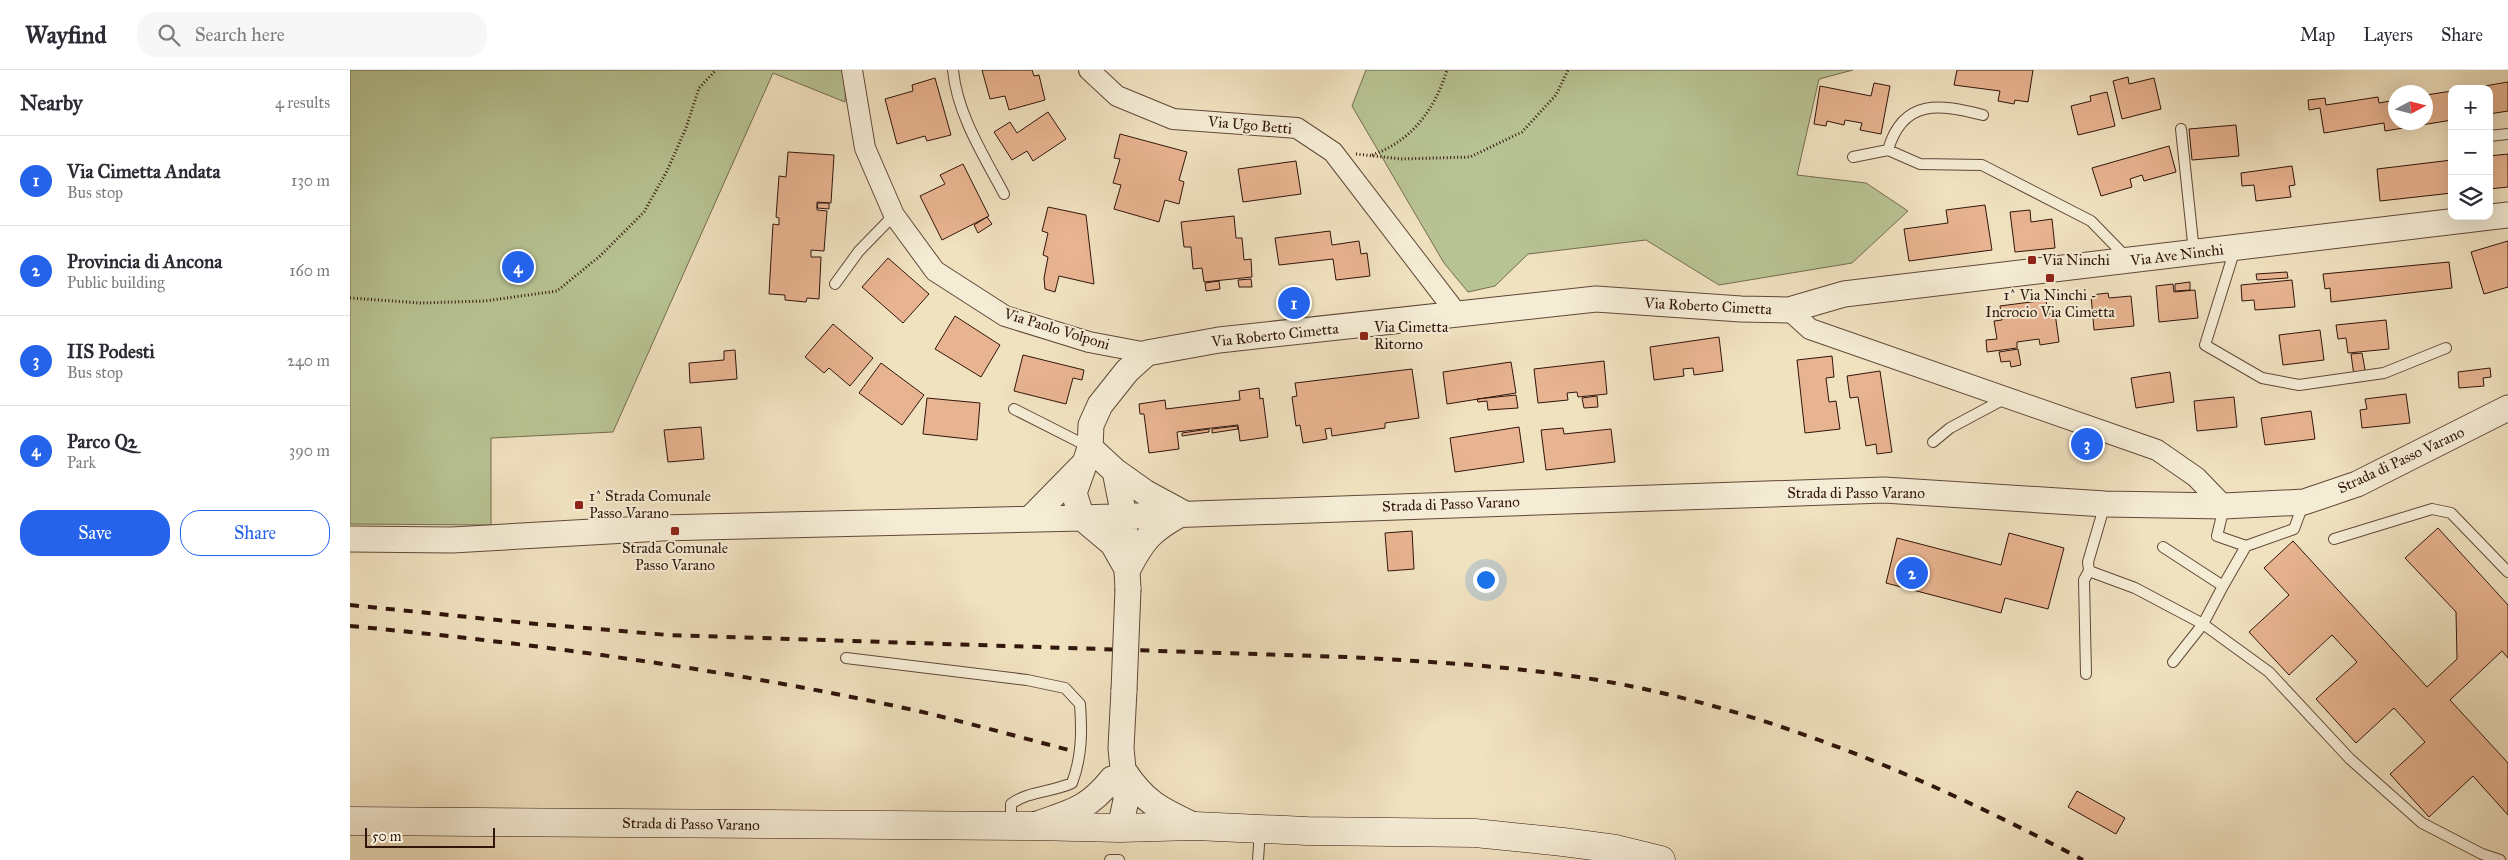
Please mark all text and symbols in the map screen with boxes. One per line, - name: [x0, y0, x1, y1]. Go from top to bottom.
- search box: [137, 12, 487, 57]
- text: Wayfind: [25, 20, 107, 50]
- icon: search: [155, 21, 183, 49]
- text: Search here: [195, 23, 285, 46]
- text: Map: [2300, 24, 2335, 46]
- text: Layers: [2363, 24, 2413, 46]
- text: Share: [2441, 24, 2483, 46]
- north arrow: [2388, 85, 2433, 130]
- map controls: [2448, 85, 2493, 220]
- button: +: [2448, 85, 2493, 130]
- text: Nearby: [20, 90, 83, 116]
- text: 4 results: [275, 93, 330, 112]
- street label: Via Ugo Betti: [1206, 112, 1293, 138]
- button: −: [2448, 130, 2493, 175]
- text: Via Cimetta Andata: [67, 160, 220, 183]
- text: 1: [33, 171, 39, 190]
- text: 130 m: [291, 171, 330, 190]
- button: layers: [2448, 175, 2493, 220]
- text: Bus stop: [67, 183, 123, 202]
- street label: Via Ave Ninchi: [2128, 240, 2225, 270]
- pin: 4: [502, 248, 534, 286]
- text: Provincia di Ancona: [67, 250, 222, 273]
- place label: Via Ninchi: [2041, 251, 2110, 269]
- marker: Via Ninchi: [2026, 254, 2038, 266]
- text: 2: [32, 261, 40, 280]
- text: 160 m: [289, 261, 330, 280]
- marker: 1^ Via Ninchi - Incrocio Via Cimetta: [2044, 272, 2056, 284]
- text: Public building: [67, 273, 165, 292]
- pin: 1: [1278, 284, 1310, 322]
- place label: 1^ Via Ninchi - Incrocio Via Cimetta: [1985, 286, 2115, 321]
- street label: Via Roberto Cimetta: [1643, 294, 1773, 318]
- street label: Via Paolo Volponi: [1001, 304, 1112, 354]
- place label: Via Cimetta Ritorno: [1373, 318, 1449, 353]
- street label: Via Roberto Cimetta: [1210, 319, 1340, 351]
- marker: Via Cimetta Ritorno: [1358, 330, 1370, 342]
- text: IIS Podesti: [67, 340, 155, 363]
- text: 3: [33, 351, 39, 370]
- text: 240 m: [287, 351, 330, 370]
- text: Bus stop: [67, 363, 123, 382]
- street label: Strada di Passo Varano: [2335, 423, 2468, 497]
- pin: 3: [2071, 425, 2103, 463]
- text: Parco Q2: [67, 430, 137, 453]
- text: 4: [32, 441, 40, 460]
- text: 390 m: [289, 441, 330, 460]
- text: Park: [67, 453, 96, 472]
- street label: Strada di Passo Varano: [1787, 484, 1925, 502]
- place label: 1^ Strada Comunale Passo Varano: [589, 487, 711, 522]
- street label: Strada di Passo Varano: [1382, 493, 1520, 515]
- marker: 1^ Strada Comunale Passo Varano: [573, 499, 585, 511]
- button: Save: [20, 510, 170, 556]
- button: Share: [180, 510, 330, 556]
- marker: Strada Comunale Passo Varano: [669, 525, 681, 537]
- place label: Strada Comunale Passo Varano: [622, 539, 728, 574]
- pin: 2: [1896, 554, 1928, 592]
- your location: [1473, 567, 1499, 593]
- street label: Strada di Passo Varano: [622, 814, 760, 834]
- scale bar: [365, 825, 495, 848]
- text: 50 m: [372, 828, 401, 845]

